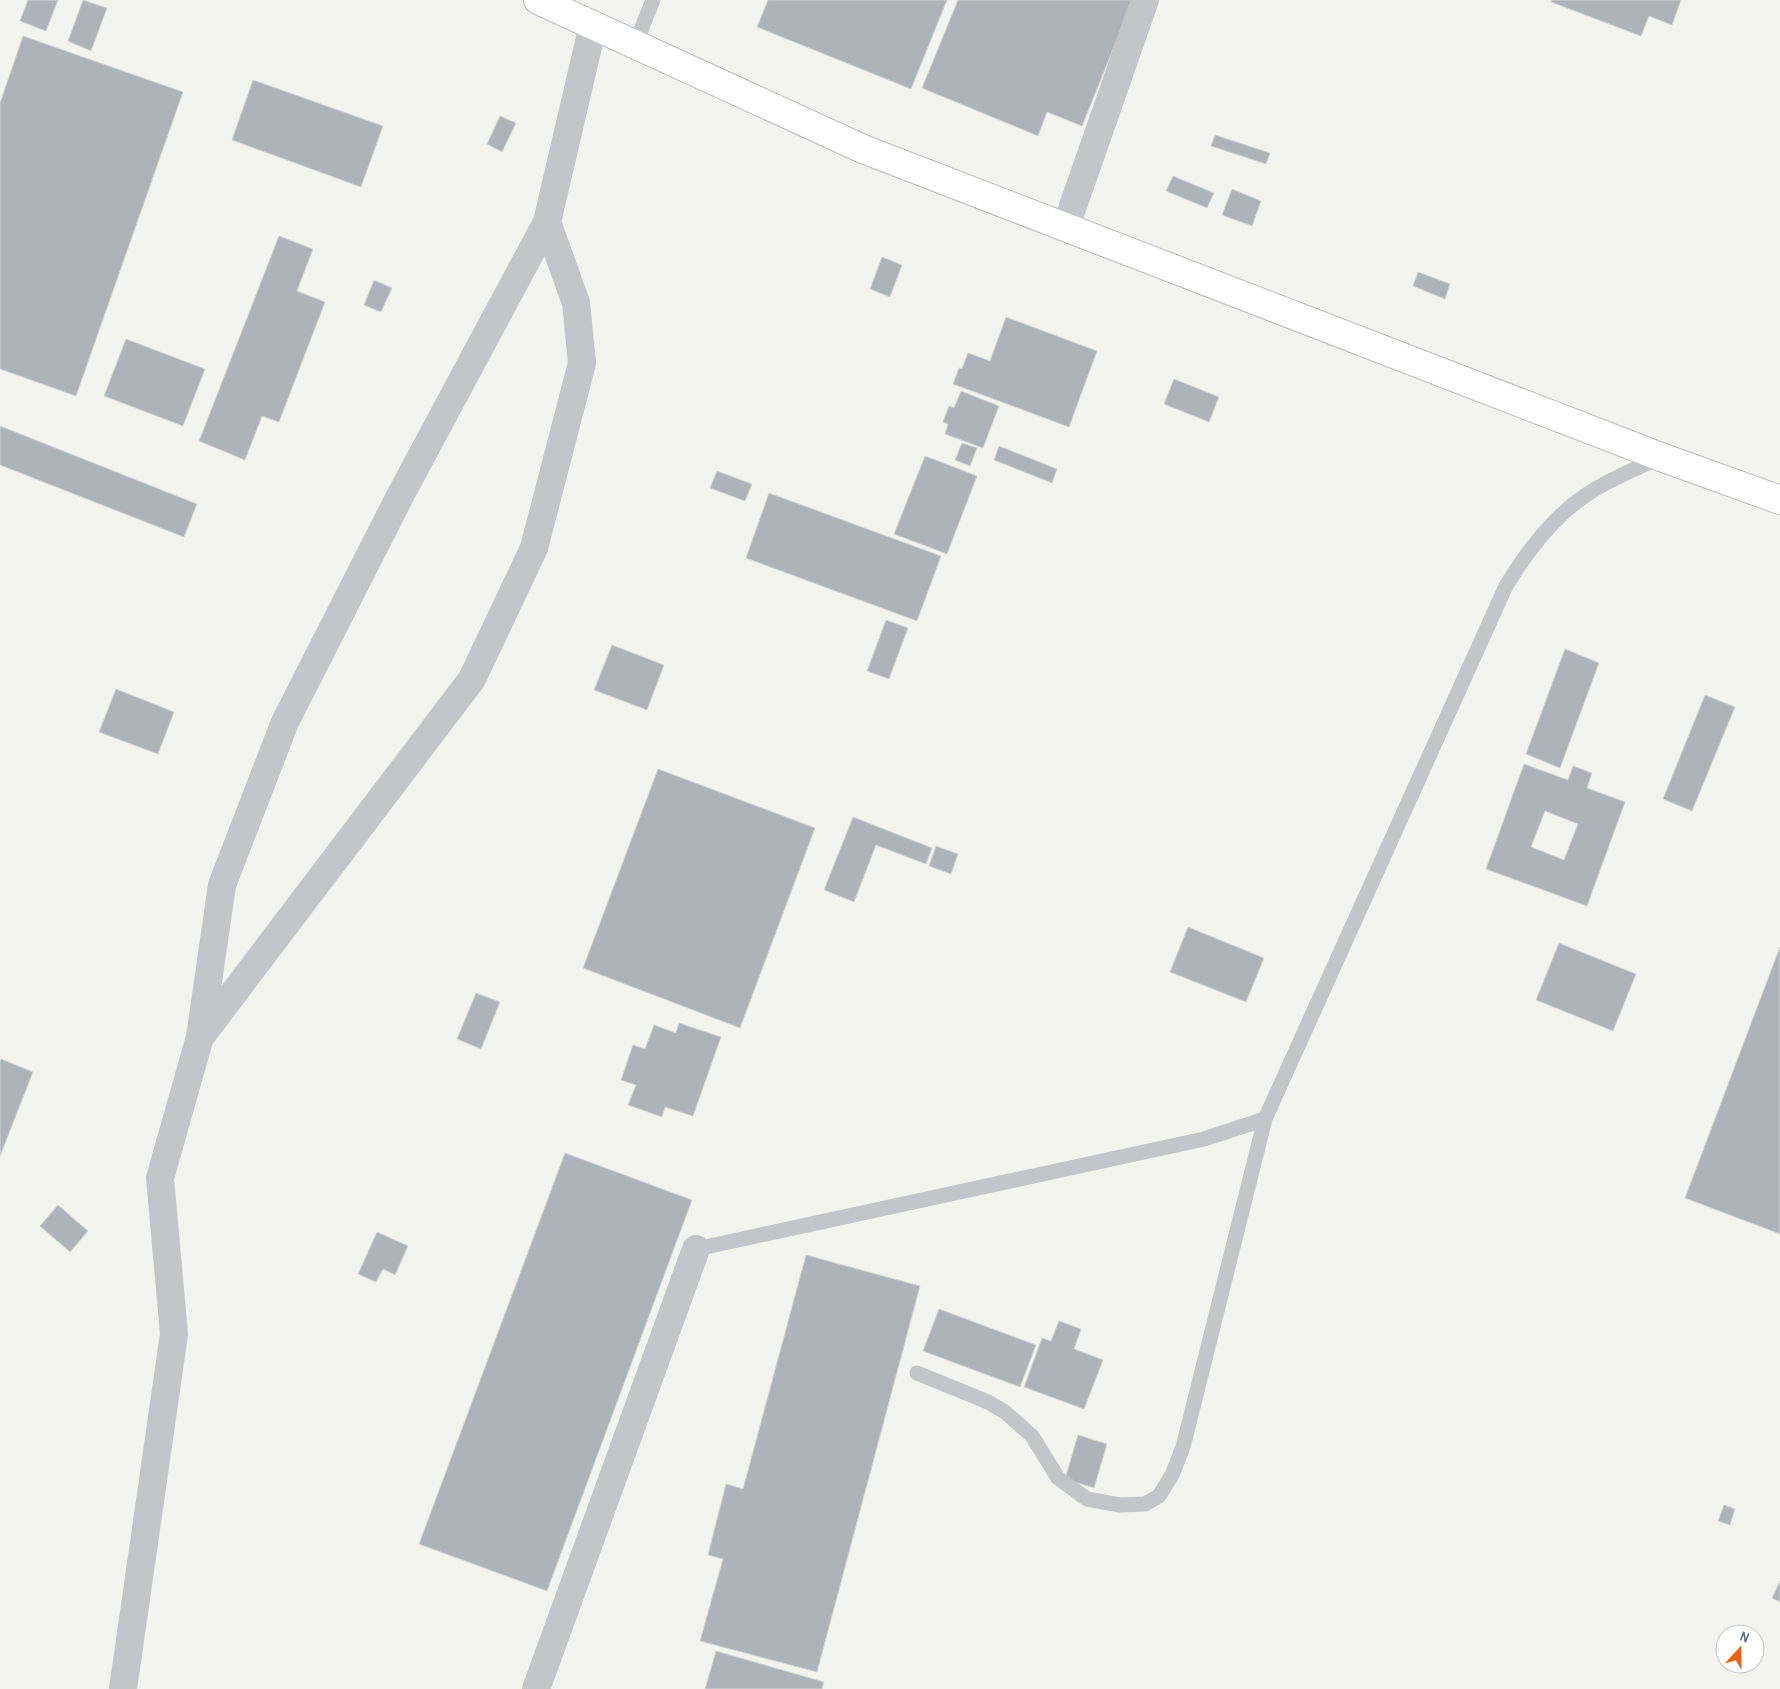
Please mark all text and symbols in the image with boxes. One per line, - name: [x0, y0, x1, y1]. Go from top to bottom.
- north arrow: [1715, 1624, 1765, 1674]
- text: N: [1738, 1627, 1752, 1647]

